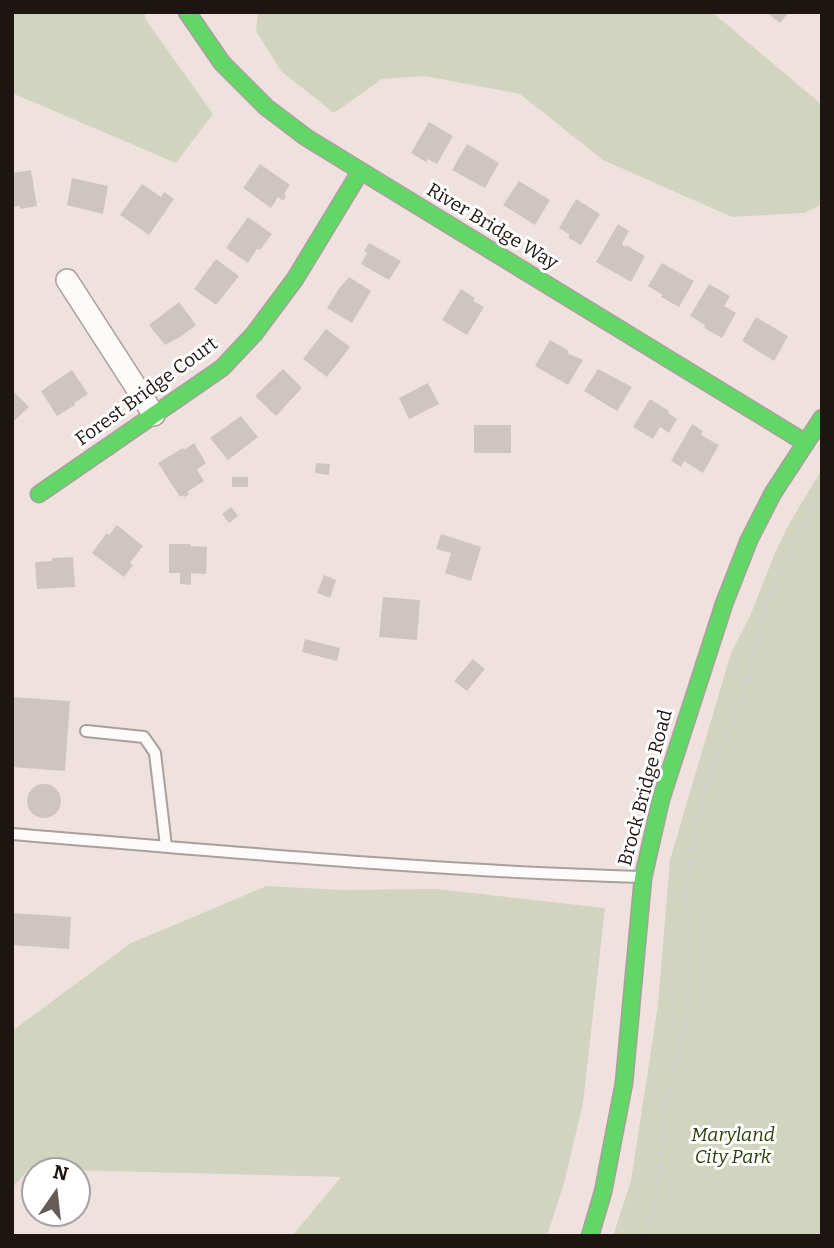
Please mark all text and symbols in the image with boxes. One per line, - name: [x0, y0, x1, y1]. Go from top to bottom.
- street label: River Bridge Way: [422, 179, 562, 275]
- street label: Forest Bridge Court: [72, 333, 222, 451]
- street label: Brock Bridge Road: [614, 707, 678, 869]
- park label: Maryland City Park: [691, 1125, 775, 1169]
- north arrow: [21, 1157, 91, 1227]
- text: N: [51, 1160, 71, 1186]

